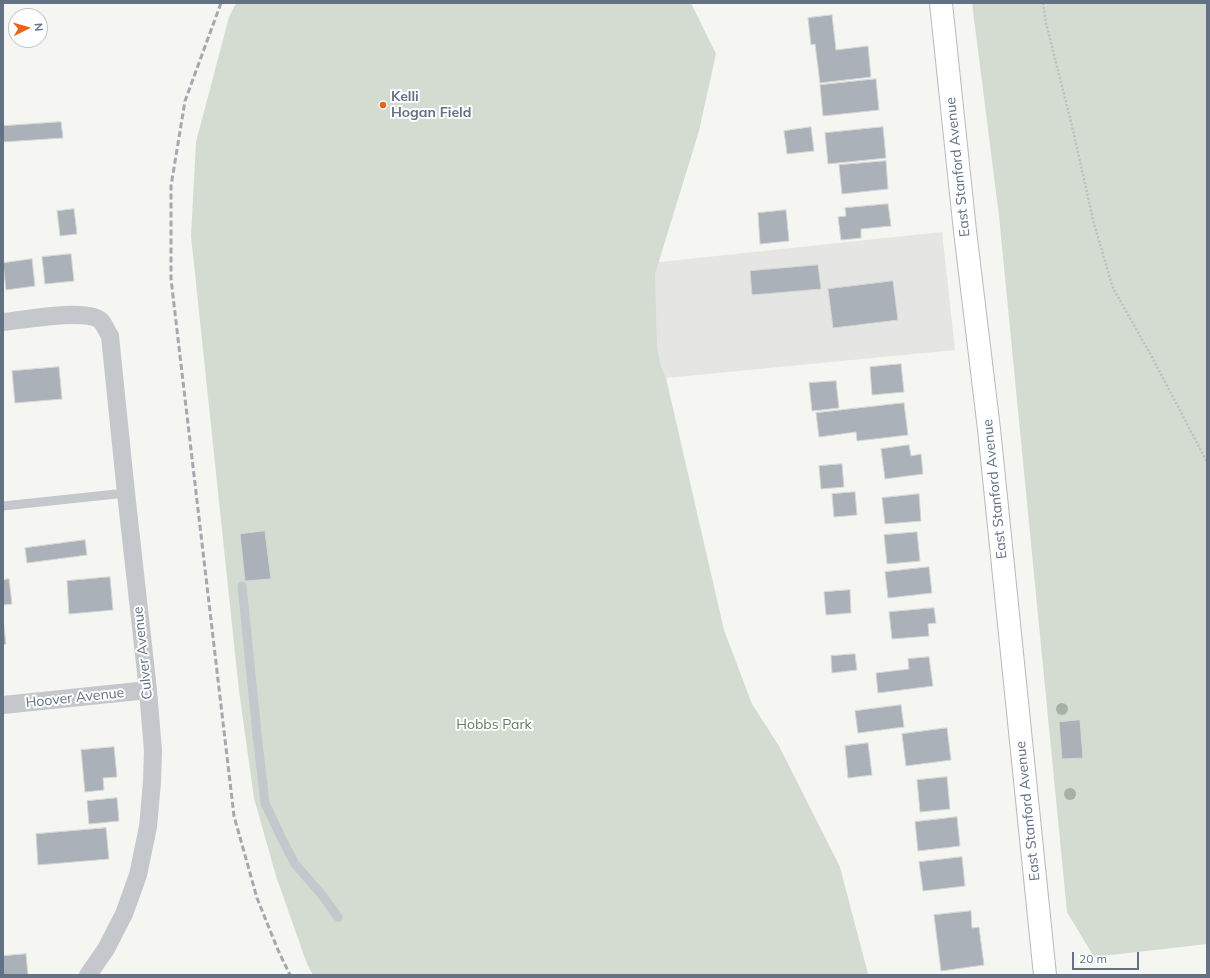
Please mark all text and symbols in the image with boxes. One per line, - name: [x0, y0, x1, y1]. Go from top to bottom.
- north arrow: [8, 8, 48, 48]
- text: N: [32, 22, 46, 32]
- place label: Kelli Hogan Field: [391, 89, 471, 122]
- street label: East Stanford Avenue: [942, 96, 974, 238]
- marker: Kelli Hogan Field: [378, 100, 388, 110]
- street label: East Stanford Avenue: [979, 418, 1011, 560]
- street label: Culver Avenue: [130, 606, 156, 700]
- street label: Hoover Avenue: [25, 684, 125, 712]
- park label: Hobbs Park: [456, 717, 532, 733]
- street label: East Stanford Avenue: [1012, 740, 1044, 882]
- scale bar: [1074, 944, 1141, 970]
- text: 20 m: [1079, 951, 1107, 966]

